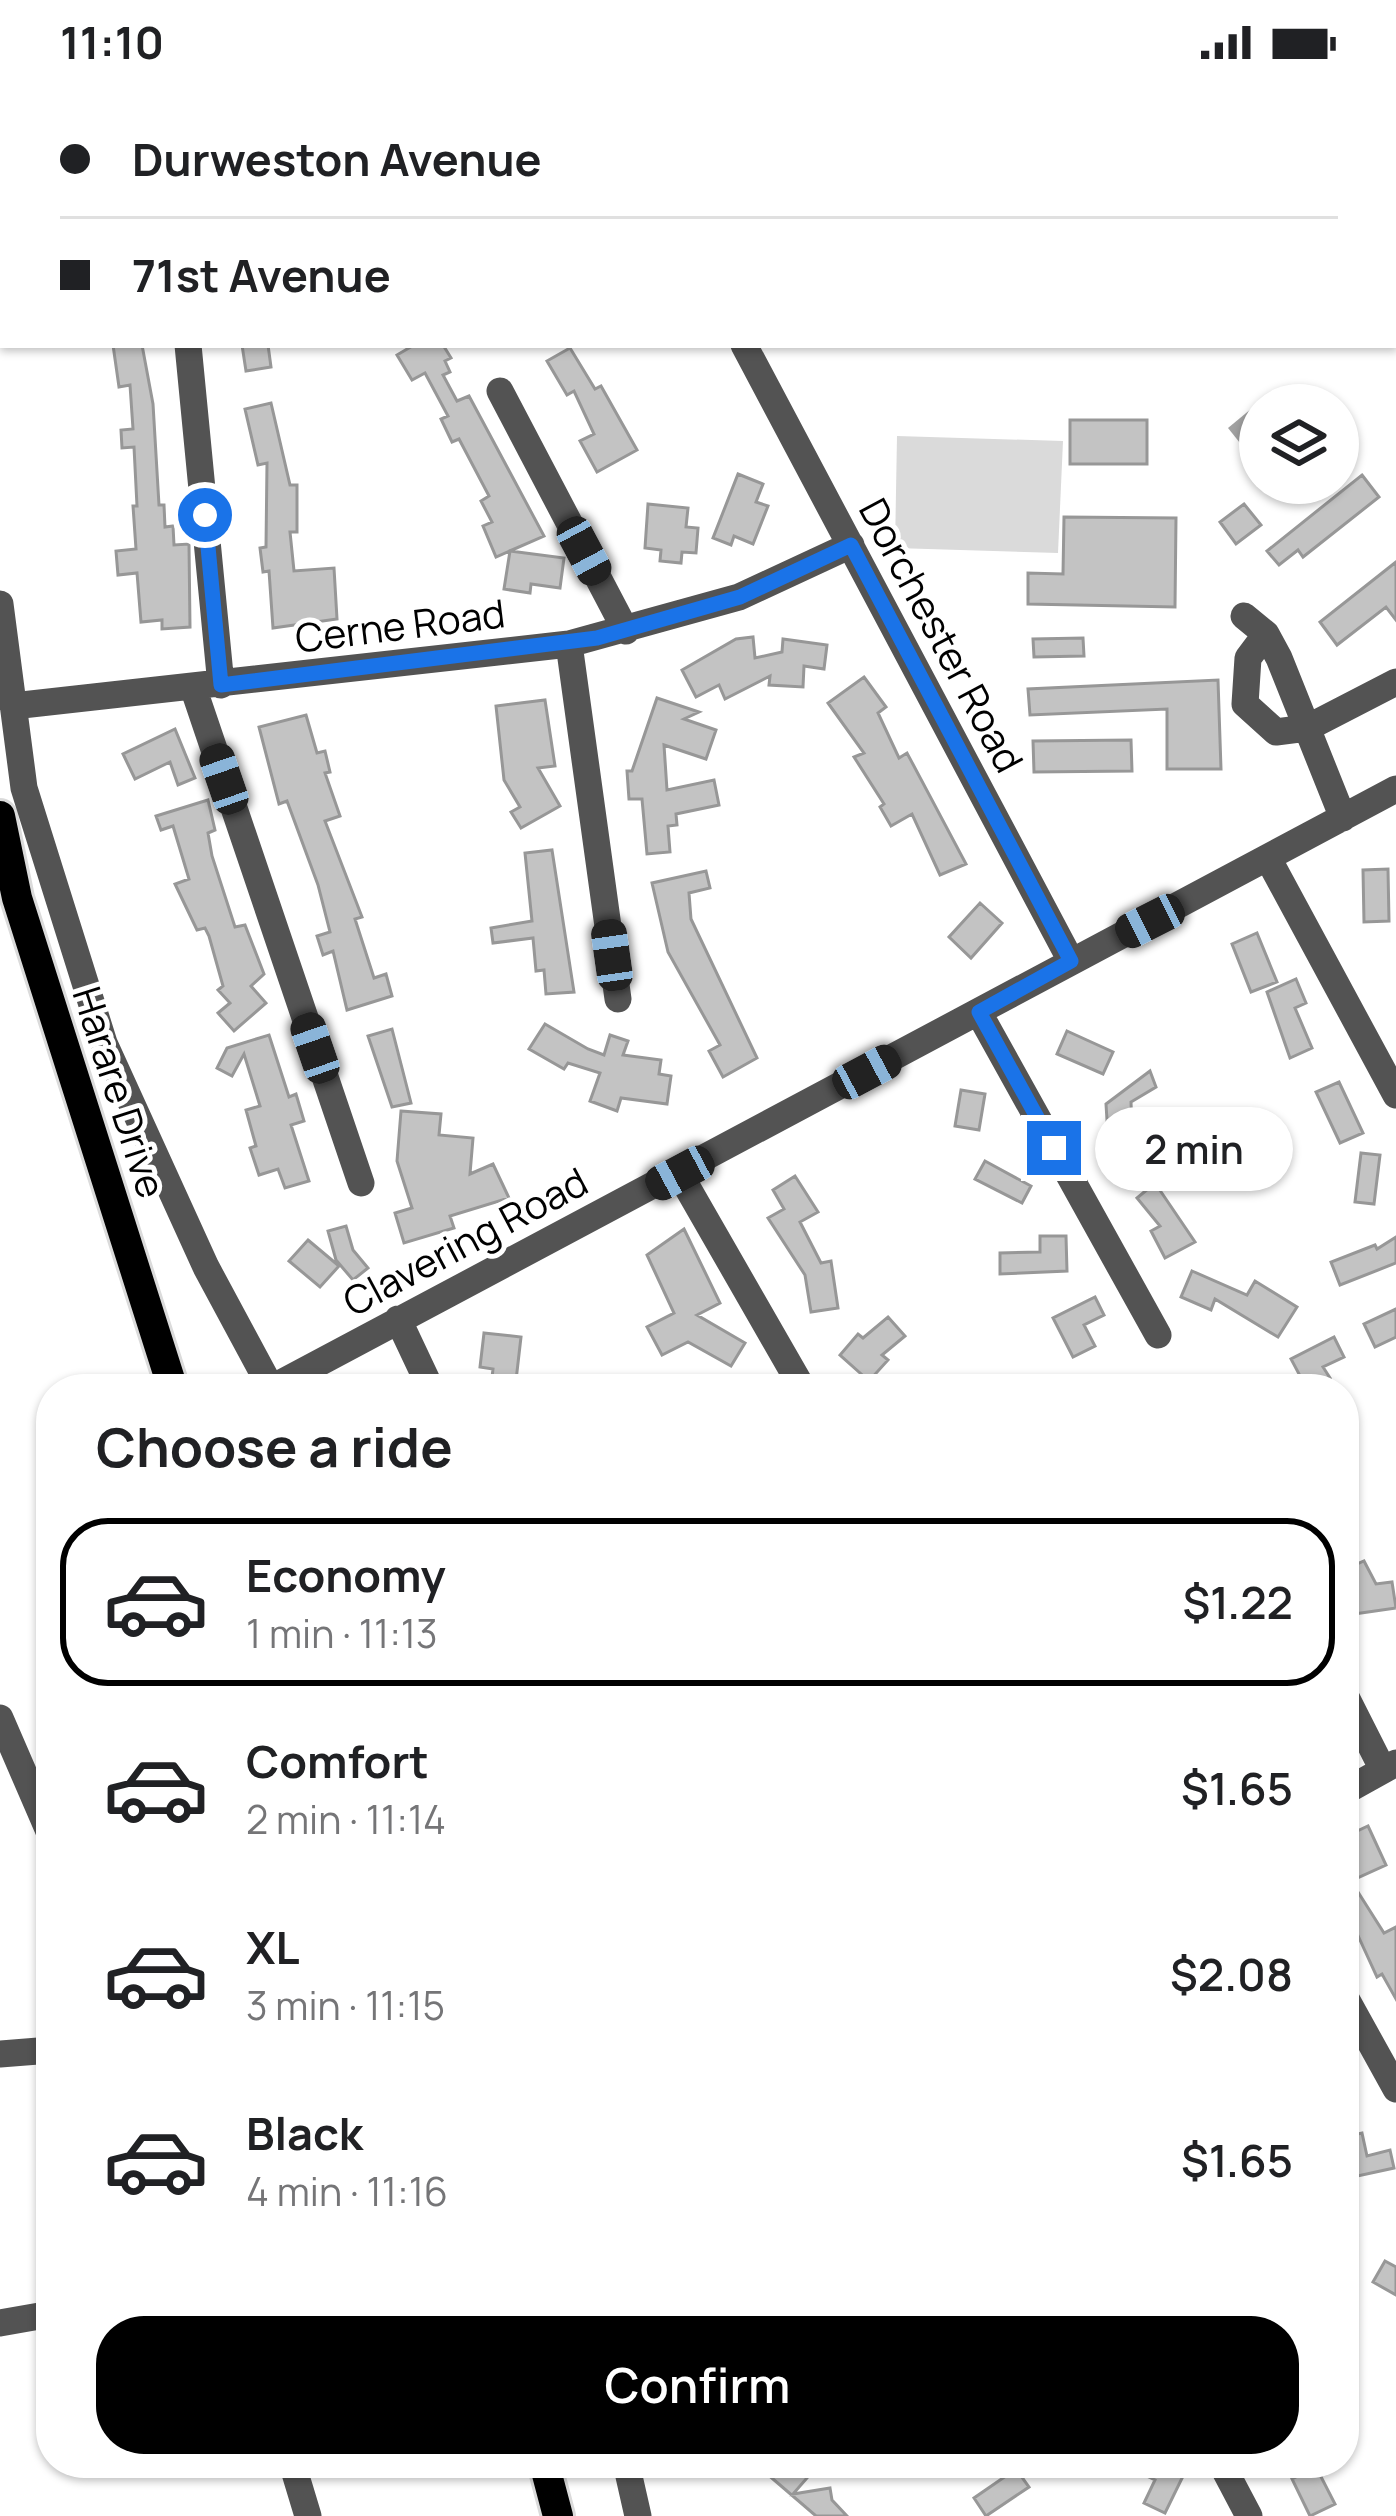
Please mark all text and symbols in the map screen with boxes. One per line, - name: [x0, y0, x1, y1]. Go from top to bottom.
- text: 11:10: [60, 11, 164, 73]
- text: Durweston Avenue: [132, 128, 542, 190]
- text: 71st Avenue: [132, 244, 391, 306]
- map controls: [1239, 384, 1359, 504]
- button: layers: [1239, 384, 1359, 504]
- route start: [178, 488, 232, 542]
- street label: Dorchester Road: [847, 489, 1037, 781]
- car: [551, 511, 617, 591]
- street label: Cerne Road: [292, 585, 508, 665]
- car: [195, 739, 253, 819]
- car: [1110, 889, 1190, 953]
- car: [589, 917, 635, 993]
- street label: Harare Drive: [61, 980, 179, 1204]
- car: [286, 1008, 344, 1088]
- car: [827, 1039, 907, 1105]
- callout: 2 min: [1096, 1106, 1294, 1190]
- route end: [1027, 1121, 1081, 1175]
- text: 2 min: [1144, 1122, 1244, 1176]
- car: [640, 1140, 720, 1206]
- street label: Clavering Road: [333, 1154, 597, 1328]
- text: Choose a ride: [96, 1409, 453, 1483]
- text: Economy: [246, 1544, 446, 1606]
- icon: car: [102, 1548, 210, 1656]
- text: $1.22: [1182, 1571, 1293, 1633]
- text: 1 min · 11:13: [246, 1606, 438, 1660]
- text: Comfort: [246, 1730, 429, 1792]
- icon: car: [102, 1734, 210, 1842]
- text: $1.65: [1181, 1757, 1293, 1819]
- text: 2 min · 11:14: [246, 1792, 446, 1846]
- text: XL: [246, 1916, 300, 1978]
- icon: car: [102, 1920, 210, 2028]
- text: $2.08: [1170, 1943, 1293, 2005]
- text: 3 min · 11:15: [246, 1978, 445, 2032]
- text: Black: [246, 2102, 363, 2164]
- icon: car: [102, 2106, 210, 2214]
- text: $1.65: [1181, 2129, 1293, 2191]
- text: 4 min · 11:16: [246, 2164, 448, 2218]
- button: Confirm: [96, 2316, 1299, 2454]

